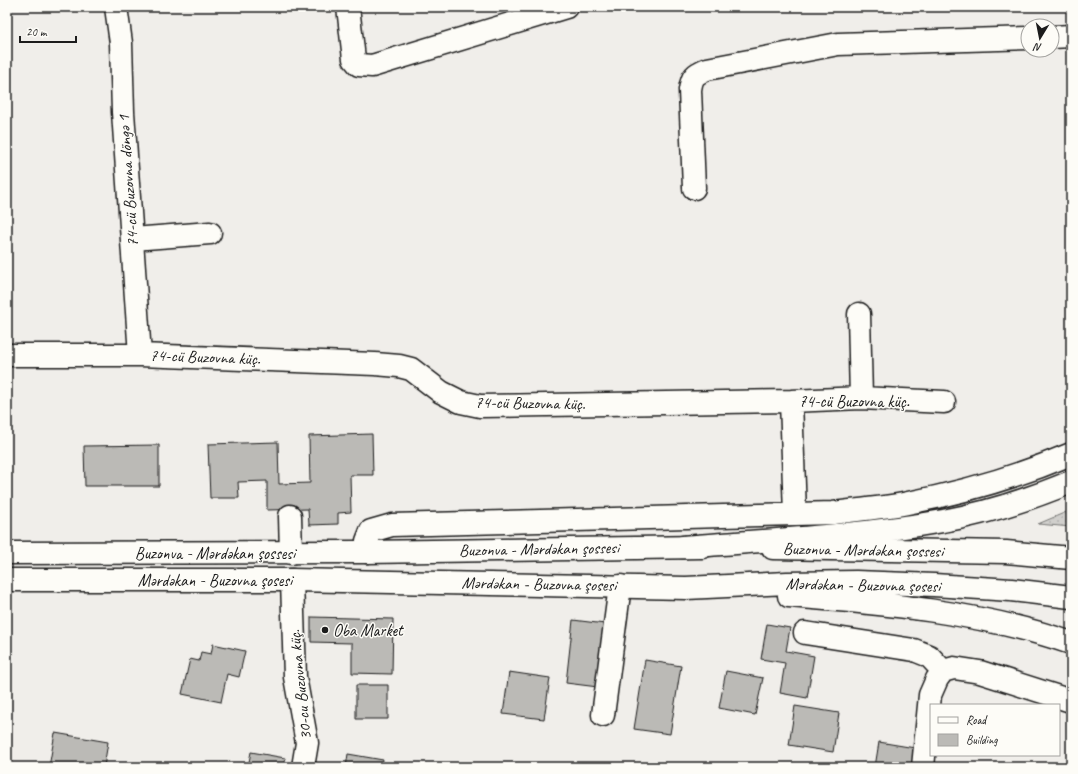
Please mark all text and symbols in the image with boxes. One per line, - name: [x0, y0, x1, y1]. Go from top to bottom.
- scale bar: [20, 18, 76, 44]
- north arrow: [1020, 18, 1060, 58]
- text: 20 m: [26, 24, 48, 40]
- text: N: [1032, 40, 1043, 55]
- street label: 74-cü Buzovna döngə 1: [113, 113, 143, 248]
- street label: 74-cü Buzovna küç.: [149, 345, 261, 369]
- street label: 74-cü Buzovna küç.: [799, 391, 910, 412]
- street label: 74-cü Buzovna küç.: [475, 392, 586, 414]
- street label: Buzonva - Mərdəkan şossesi: [459, 537, 622, 561]
- street label: Buzonva - Mərdəkan şossesi: [783, 538, 946, 562]
- street label: Buzonva - Mərdəkan şossesi: [135, 543, 298, 564]
- street label: Mərdəkan - Buzovna şosesi: [138, 570, 295, 591]
- street label: Mərdəkan - Buzovna şosesi: [462, 572, 619, 596]
- street label: Mərdəkan - Buzovna şosesi: [786, 573, 943, 597]
- place label: Oba Market: [333, 620, 405, 641]
- marker: Oba Market: [320, 625, 330, 635]
- street label: 30-cu Buzovna küç.: [284, 628, 316, 741]
- legend: [930, 704, 1060, 756]
- text: Road: [966, 712, 988, 728]
- text: Building: [966, 732, 998, 748]

